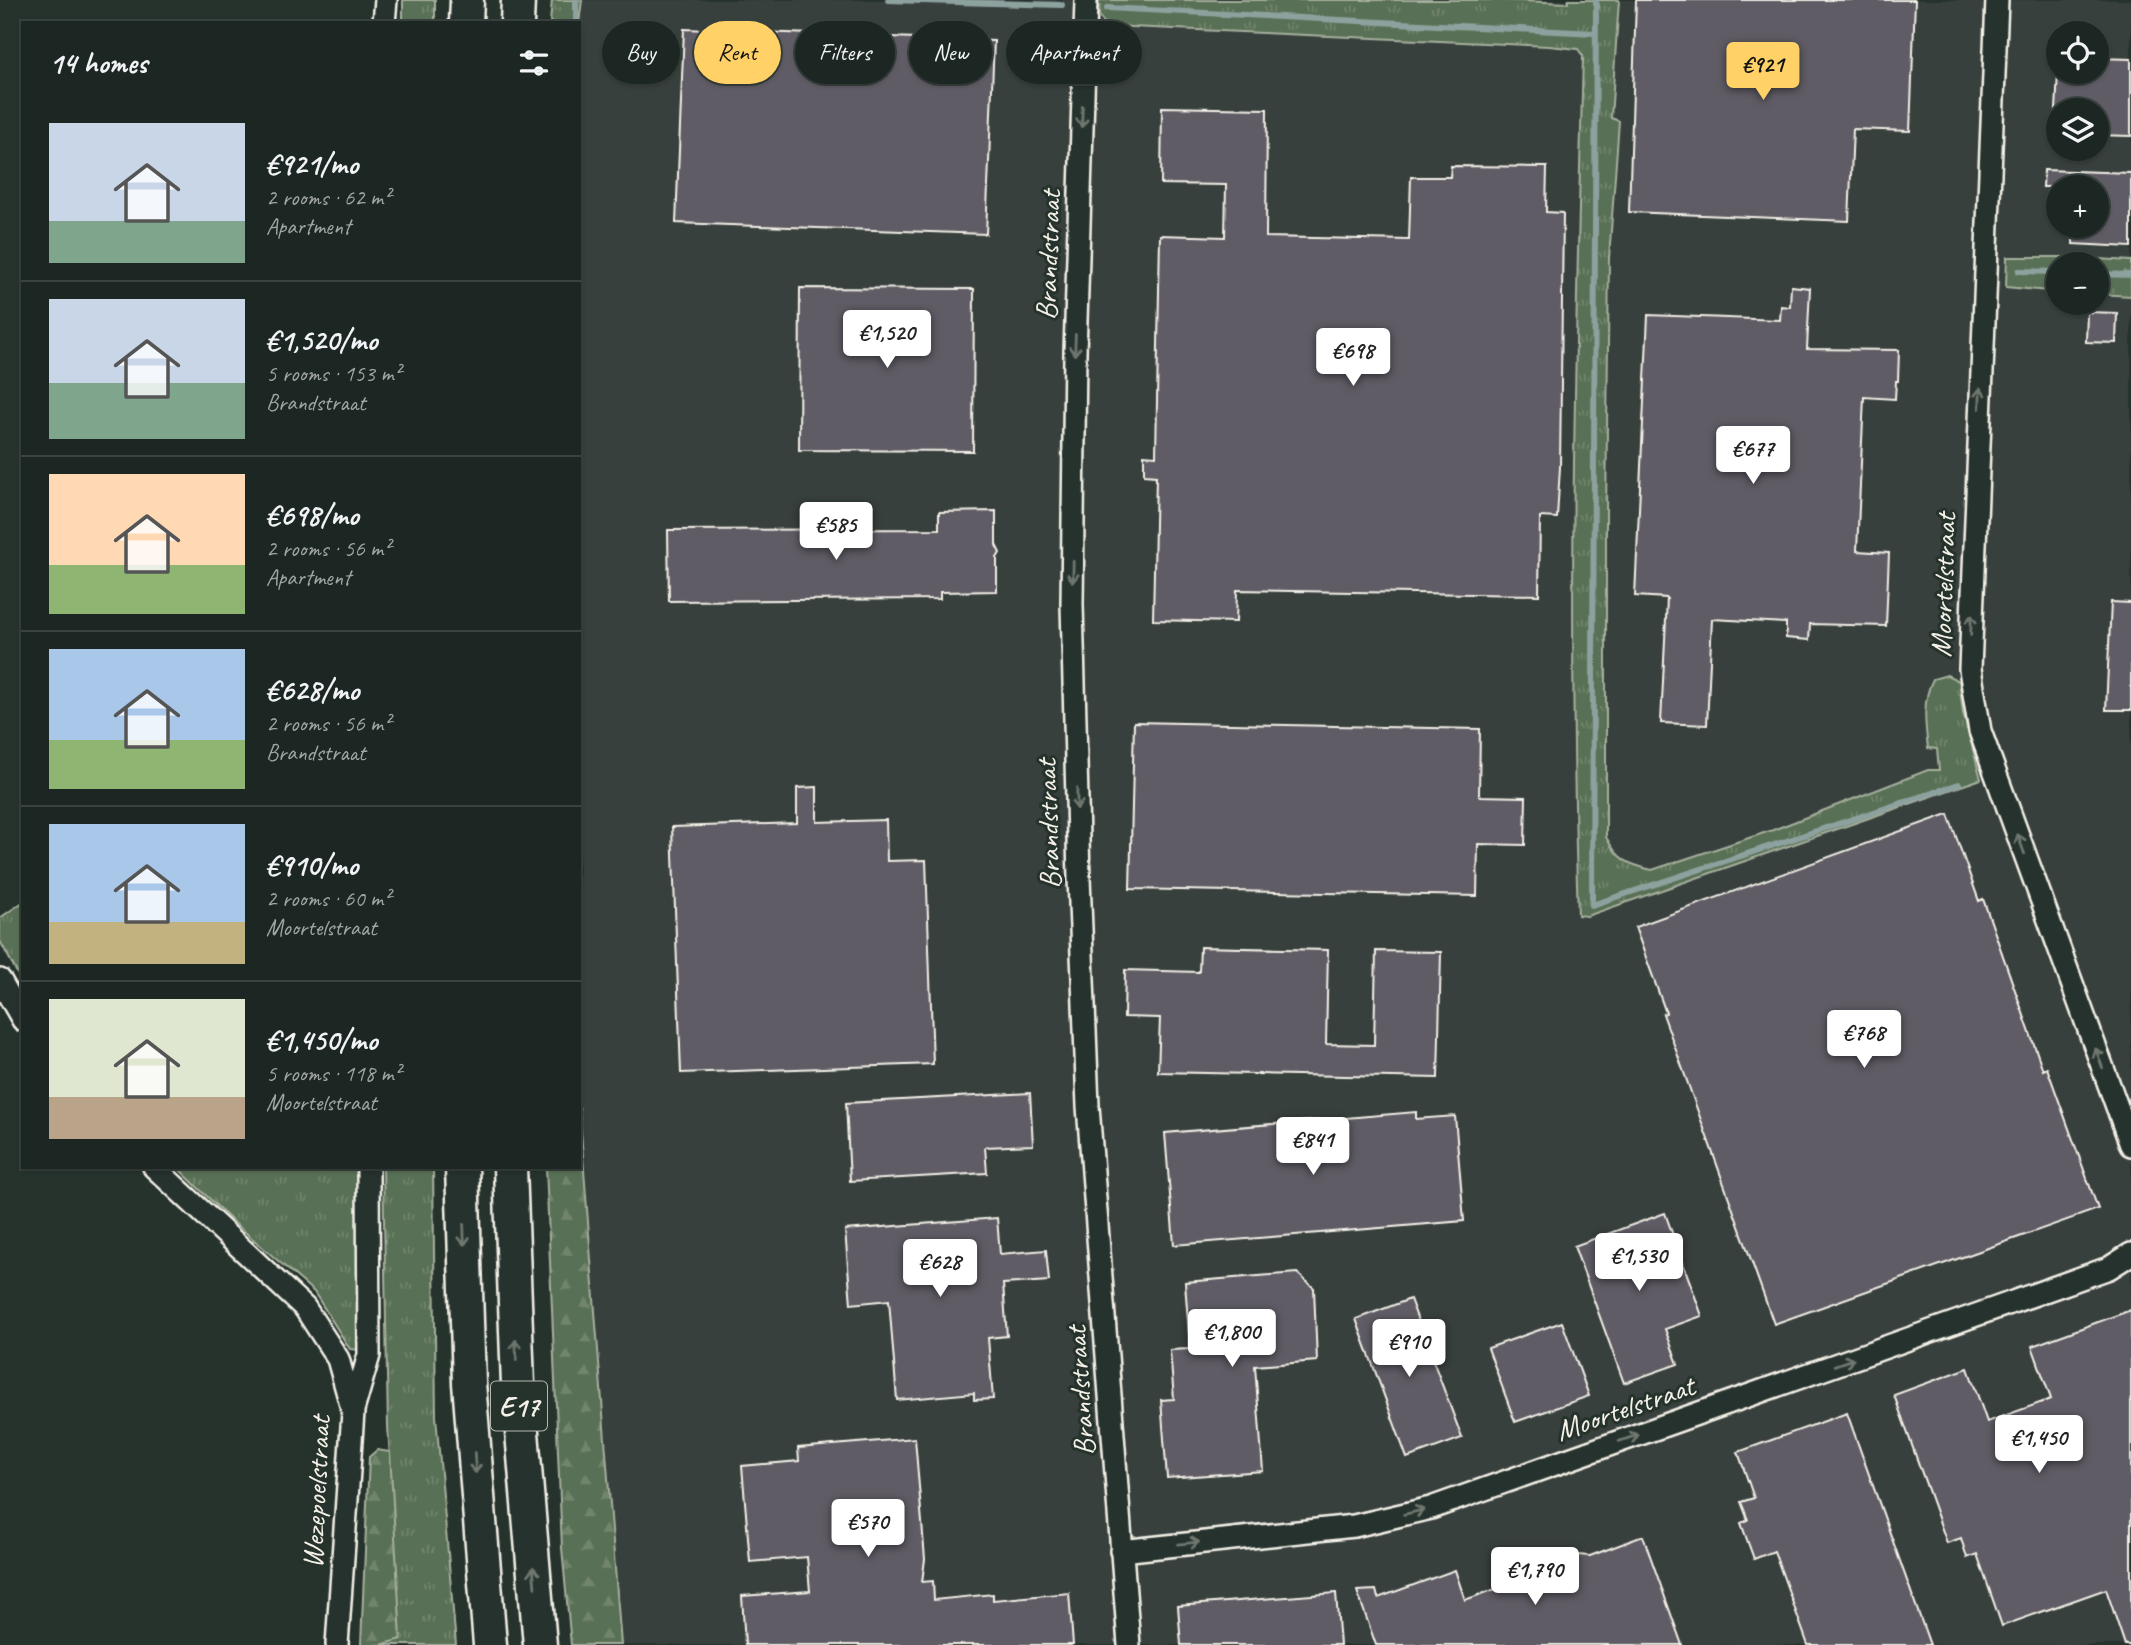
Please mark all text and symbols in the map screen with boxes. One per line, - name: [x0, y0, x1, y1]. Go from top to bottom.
- chip: Buy: [602, 21, 680, 84]
- chip: Rent: [694, 21, 781, 84]
- chip: Filters: [795, 21, 895, 84]
- chip: New: [909, 21, 992, 84]
- chip: Apartment: [1006, 21, 1142, 84]
- map controls: [2046, 21, 2109, 315]
- button: locate: [2046, 21, 2109, 84]
- pin: €921: [1722, 42, 1804, 102]
- text: 14 homes: [49, 44, 147, 82]
- icon: filters: [515, 44, 553, 82]
- text: €921: [1742, 50, 1784, 79]
- button: layers: [2046, 98, 2109, 161]
- one-way arrow: [1075, 105, 1088, 128]
- text: €921/mo: [266, 145, 358, 183]
- icon: home: [105, 151, 189, 235]
- button: +: [2046, 175, 2109, 238]
- text: 2 rooms · 62 m²: [266, 183, 390, 212]
- street label: Brandstraat: [1027, 186, 1069, 321]
- text: Apartment: [266, 212, 351, 241]
- button: −: [2046, 252, 2109, 315]
- pin: €1,520: [830, 310, 944, 370]
- text: €1,520: [859, 318, 915, 347]
- text: €1,520/mo: [266, 321, 377, 359]
- icon: home: [105, 327, 189, 411]
- pin: €698: [1312, 328, 1394, 388]
- one-way arrow: [1068, 333, 1081, 356]
- text: €698: [1332, 336, 1374, 365]
- text: 5 rooms · 153 m²: [266, 359, 401, 388]
- one-way arrow: [1974, 386, 1987, 409]
- text: Brandstraat: [266, 388, 366, 417]
- pin: €677: [1712, 426, 1794, 486]
- text: €677: [1732, 434, 1774, 463]
- text: €698/mo: [266, 496, 359, 534]
- icon: home: [105, 502, 189, 586]
- pin: €585: [795, 503, 877, 562]
- street label: Moortelstraat: [1921, 509, 1965, 658]
- text: €585: [816, 510, 856, 539]
- text: 2 rooms · 56 m²: [266, 534, 390, 563]
- one-way arrow: [1066, 560, 1079, 583]
- text: Apartment: [266, 563, 351, 592]
- one-way arrow: [1965, 614, 1978, 637]
- text: €628/mo: [266, 671, 359, 709]
- icon: home: [105, 677, 189, 761]
- text: 2 rooms · 56 m²: [266, 709, 390, 738]
- text: Brandstraat: [266, 738, 366, 767]
- street label: Brandstraat: [1027, 755, 1069, 890]
- one-way arrow: [1070, 788, 1084, 811]
- one-way arrow: [2014, 834, 2027, 856]
- text: €910/mo: [266, 846, 358, 884]
- icon: home: [105, 852, 189, 936]
- text: 2 rooms · 60 m²: [266, 884, 390, 913]
- text: Moortelstraat: [266, 913, 377, 942]
- pin: €768: [1823, 1010, 1905, 1070]
- text: €768: [1843, 1018, 1885, 1047]
- text: €1,450/mo: [266, 1021, 377, 1059]
- icon: home: [105, 1027, 189, 1111]
- one-way arrow: [2092, 1047, 2104, 1069]
- text: 5 rooms · 118 m²: [266, 1059, 401, 1088]
- text: Moortelstraat: [266, 1088, 377, 1117]
- pin: €841: [1272, 1118, 1354, 1177]
- text: €841: [1292, 1125, 1334, 1154]
- one-way arrow: [458, 1224, 471, 1247]
- pin: €1,530: [1582, 1234, 1696, 1293]
- pin: €628: [899, 1240, 981, 1299]
- text: €1,530: [1611, 1241, 1667, 1270]
- text: €628: [919, 1247, 961, 1276]
- pin: €1,800: [1175, 1310, 1289, 1369]
- text: €1,800: [1204, 1317, 1260, 1346]
- pin: €910: [1368, 1320, 1450, 1379]
- street label: Brandstraat: [1056, 1322, 1103, 1457]
- text: €910: [1388, 1327, 1430, 1356]
- one-way arrow: [510, 1339, 523, 1362]
- one-way arrow: [1832, 1355, 1854, 1367]
- street label: Moortelstraat: [1551, 1366, 1702, 1449]
- road number: E17: [491, 1382, 547, 1430]
- street label: Wezepoelstraat: [293, 1412, 339, 1569]
- pin: €1,450: [1982, 1416, 2096, 1475]
- text: €1,450: [2011, 1423, 2067, 1452]
- one-way arrow: [1618, 1431, 1640, 1443]
- one-way arrow: [469, 1451, 482, 1474]
- pin: €570: [827, 1500, 909, 1559]
- one-way arrow: [1402, 1505, 1425, 1518]
- text: €570: [848, 1507, 888, 1536]
- one-way arrow: [1177, 1537, 1200, 1550]
- pin: €1,790: [1478, 1548, 1592, 1607]
- text: €1,790: [1507, 1555, 1563, 1584]
- one-way arrow: [527, 1566, 540, 1589]

